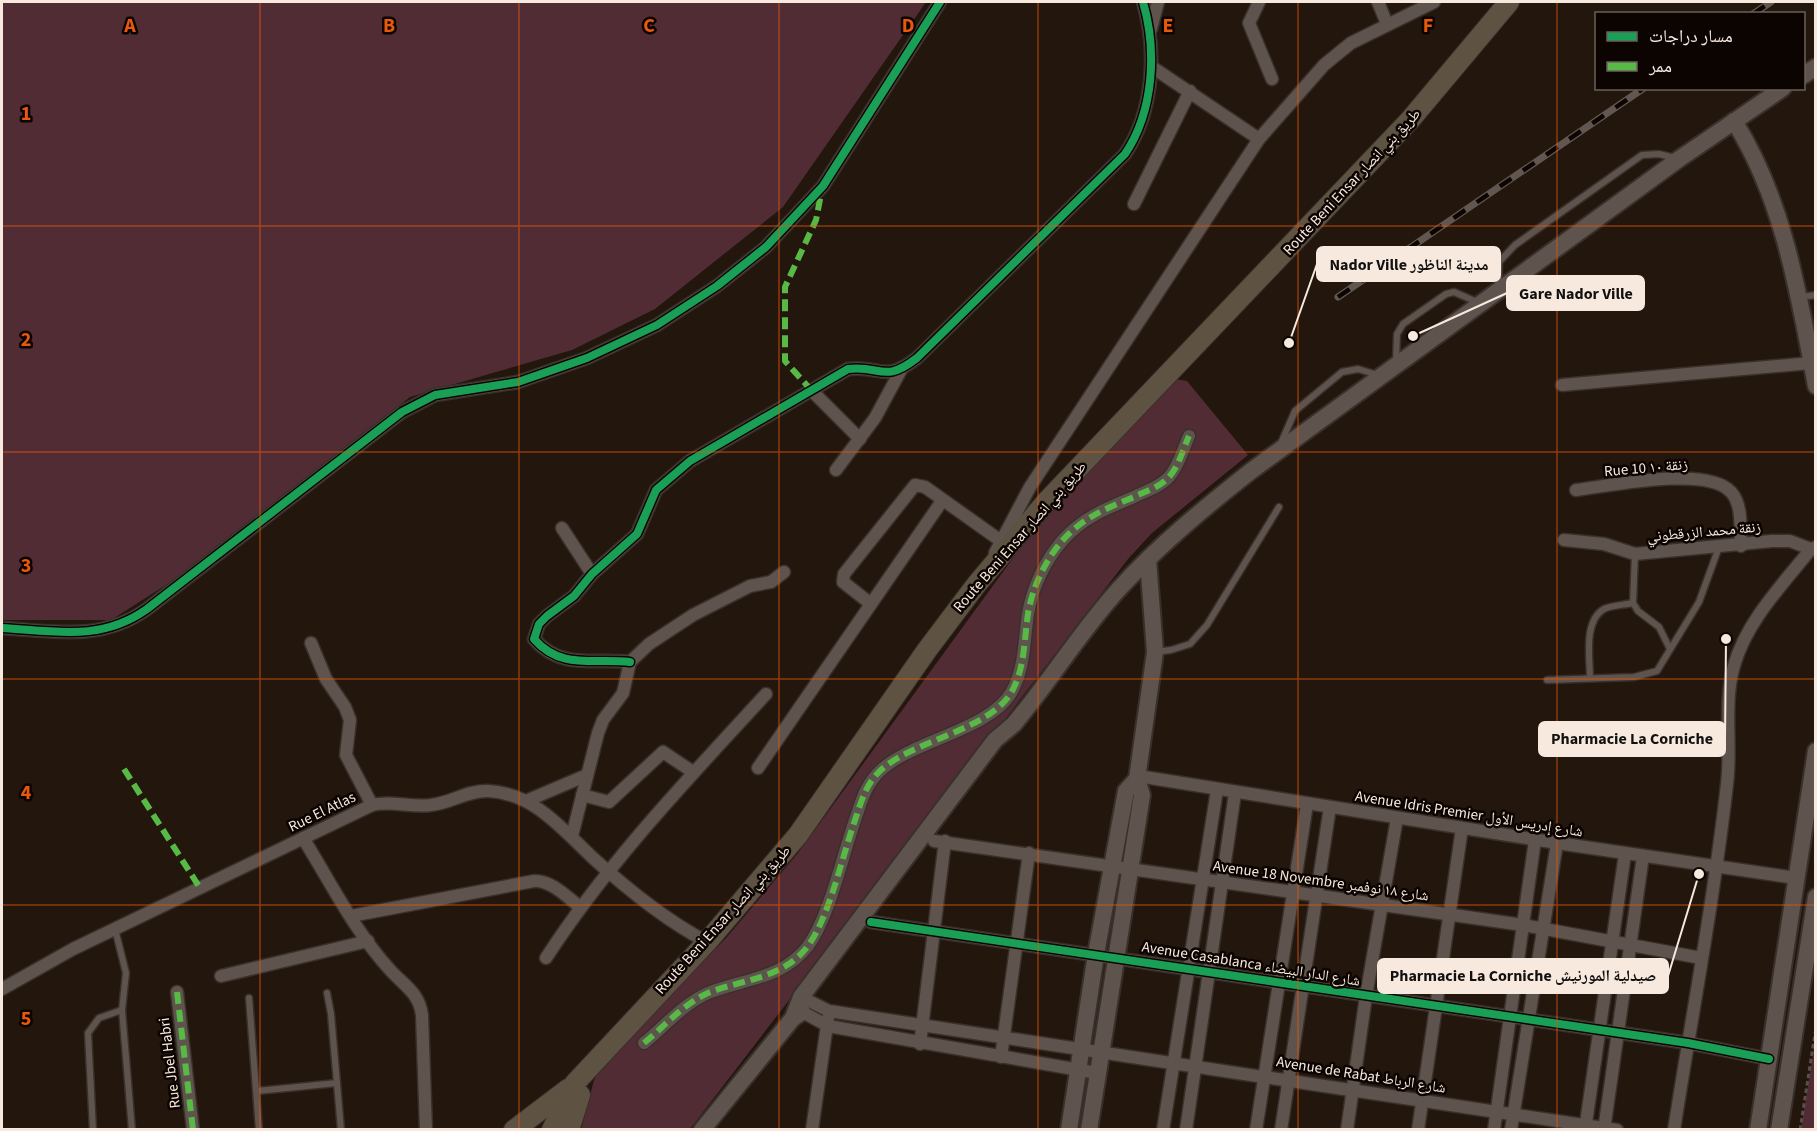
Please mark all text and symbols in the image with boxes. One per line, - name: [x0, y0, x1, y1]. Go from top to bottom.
- text: A: [123, 12, 136, 40]
- text: B: [383, 12, 395, 40]
- text: C: [643, 12, 655, 40]
- text: D: [902, 12, 914, 40]
- text: E: [1163, 12, 1173, 40]
- text: F: [1423, 12, 1433, 40]
- legend: [1595, 12, 1805, 90]
- text: مسار دراجات: [1649, 24, 1733, 49]
- text: ممر: [1648, 54, 1672, 79]
- text: 1: [21, 100, 31, 128]
- street label: Route Beni Ensar طريق بني انصار: [1278, 104, 1426, 261]
- callout: Nador Ville مدينة الناظور: [1317, 247, 1500, 281]
- text: Nador Ville مدينة الناظور: [1329, 254, 1489, 276]
- callout: Gare Nador Ville: [1507, 276, 1644, 310]
- text: Gare Nador Ville: [1519, 283, 1633, 305]
- text: 2: [21, 326, 31, 354]
- street label: Rue 10 زنقة ١٠: [1603, 454, 1689, 482]
- street label: Route Beni Ensar طريق بني انصار: [949, 457, 1092, 618]
- street label: زنقة محمد الزرقطوني: [1646, 517, 1762, 548]
- text: 3: [21, 552, 31, 580]
- callout: Pharmacie La Corniche: [1539, 722, 1725, 756]
- text: Pharmacie La Corniche: [1551, 728, 1713, 750]
- text: 4: [21, 779, 32, 807]
- street label: Avenue Idris Premier شارع إدريس الأول: [1354, 786, 1584, 842]
- street label: Rue El Atlas: [285, 787, 359, 837]
- street label: Route Beni Ensar طريق بني انصار: [650, 841, 796, 1000]
- street label: Avenue 18 Novembre شارع ١٨ نوفمبر: [1212, 855, 1430, 907]
- street label: Avenue Casablanca شارع الدار البيضاء: [1140, 936, 1362, 992]
- callout: Pharmacie La Corniche صيدلية المورنيش: [1378, 959, 1668, 993]
- text: Pharmacie La Corniche صيدلية المورنيش: [1390, 965, 1656, 987]
- text: 5: [21, 1005, 31, 1033]
- street label: Rue Jbel Habri: [154, 1016, 186, 1110]
- street label: Avenue de Rabat شارع الرباط: [1275, 1051, 1447, 1099]

